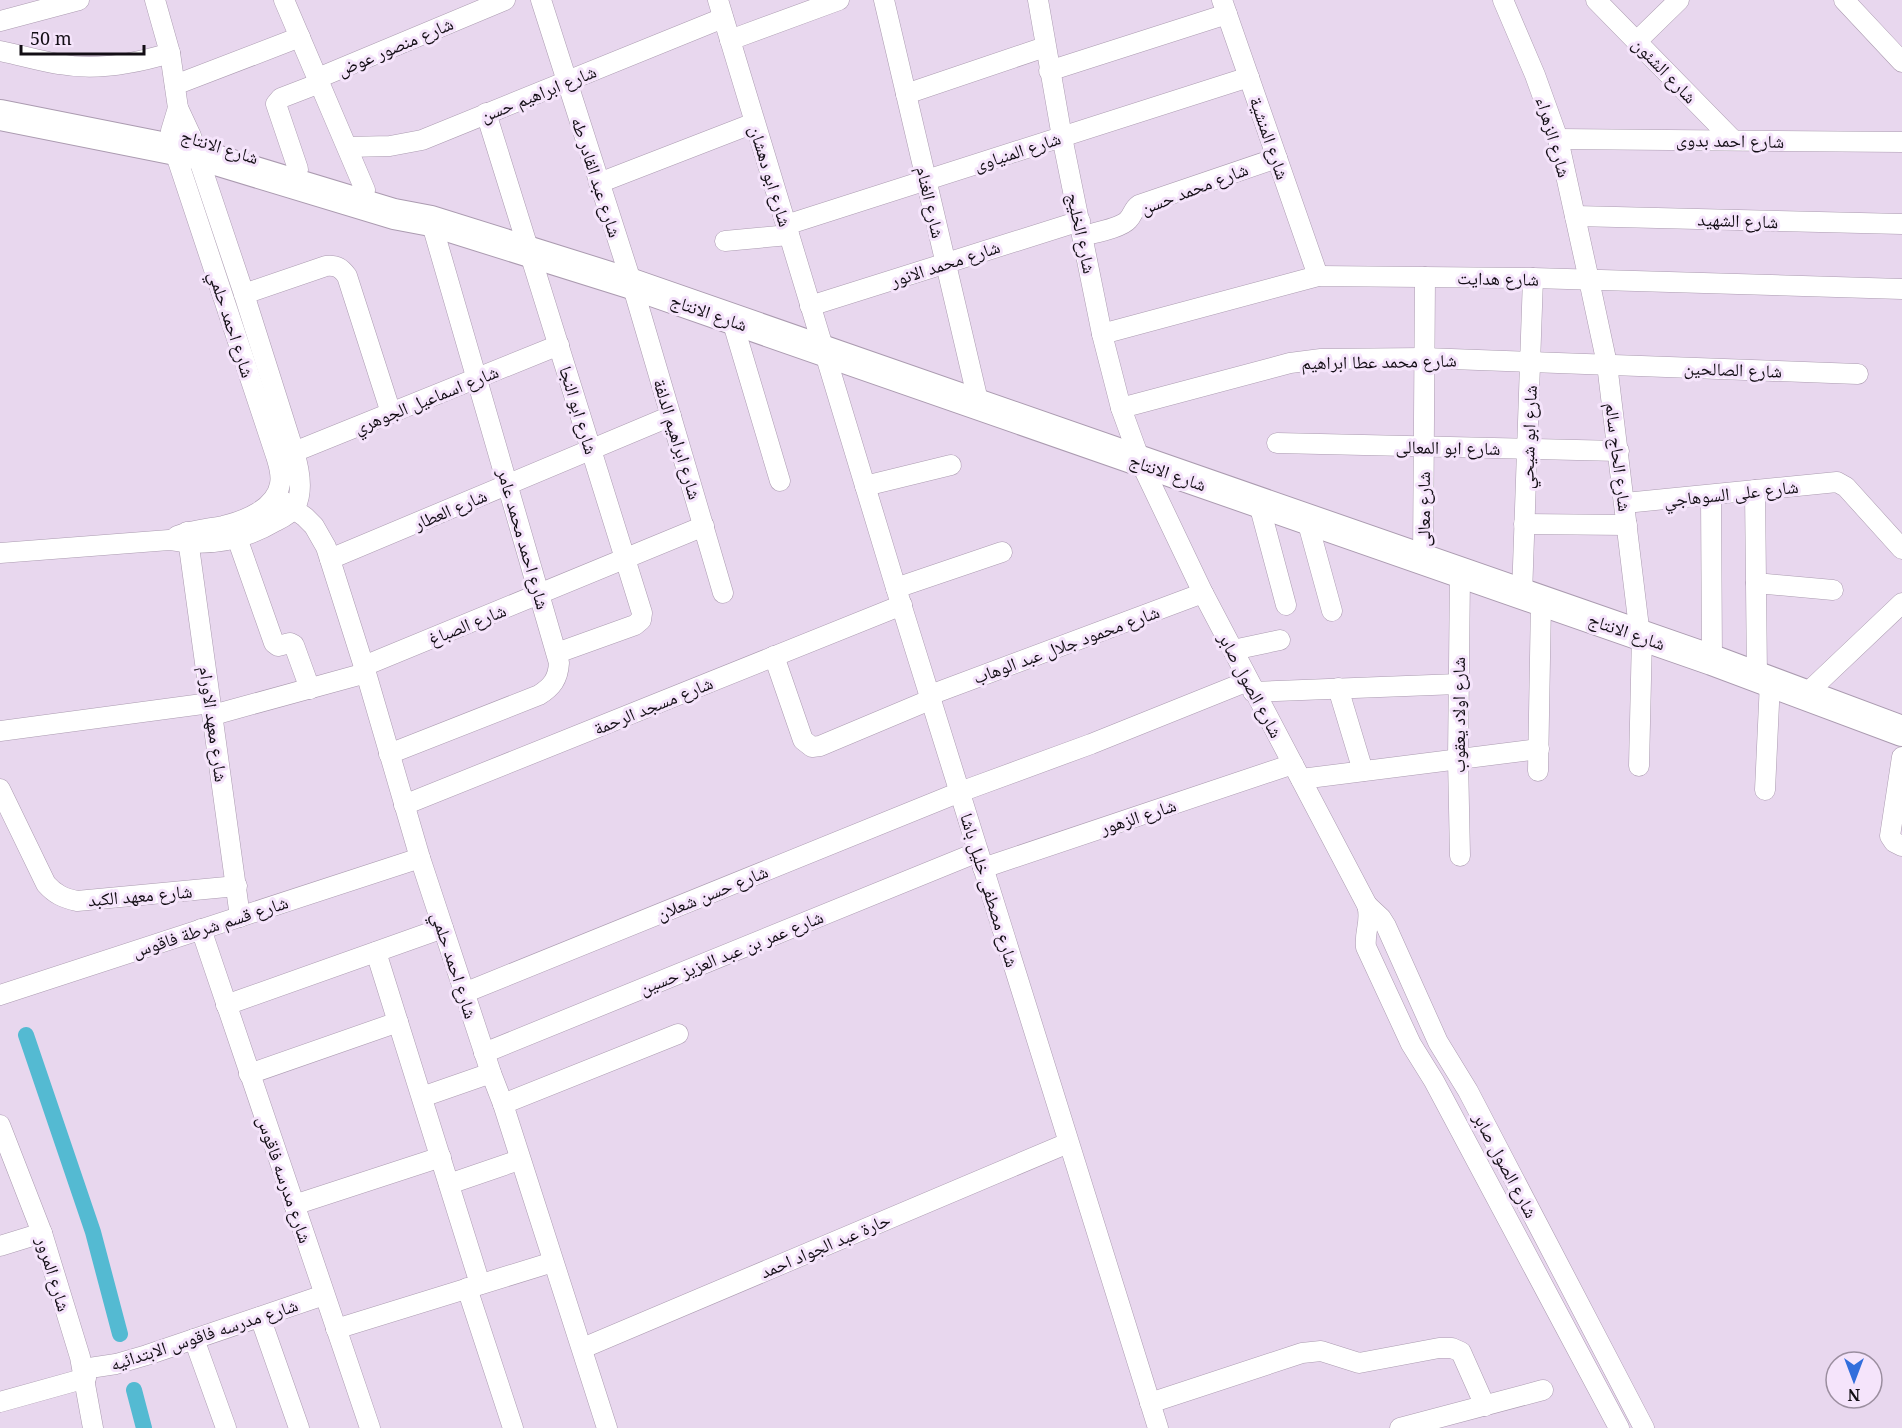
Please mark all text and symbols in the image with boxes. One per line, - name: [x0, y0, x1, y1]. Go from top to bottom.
- street label: شارع منصور عوض: [333, 11, 457, 81]
- scale bar: [21, 18, 144, 56]
- text: 50 m: [30, 26, 72, 50]
- street label: شارع الشئون: [1627, 32, 1703, 108]
- street label: شارع ابراهيم حسن: [476, 59, 600, 128]
- street label: شارع المنشية: [1245, 93, 1295, 183]
- street label: شارع الزهراء: [1531, 94, 1577, 180]
- street label: شارع عبد القادر طه: [566, 114, 628, 240]
- street label: شارع ابو دهشان: [744, 122, 798, 230]
- street label: شارع الانتاج: [178, 123, 262, 170]
- street label: شارع المنياوى: [970, 126, 1064, 176]
- street label: شارع احمد بدوى: [1676, 127, 1784, 153]
- street label: شارع محمد حسن: [1137, 156, 1251, 220]
- street label: شارع الغنام: [910, 164, 951, 241]
- street label: شارع الخليج: [1061, 190, 1102, 276]
- street label: شارع الشهيد: [1697, 207, 1779, 233]
- street label: شارع محمد الانور: [886, 234, 1003, 292]
- street label: شارع هدايت: [1457, 265, 1539, 291]
- street label: شارع احمد حلمي: [200, 268, 261, 382]
- street label: شارع الانتاج: [667, 288, 751, 337]
- street label: شارع محمد عطا ابراهيم: [1301, 348, 1457, 375]
- street label: شارع الصالحين: [1683, 355, 1783, 383]
- street label: شارع اسماعيل الجوهري: [350, 359, 503, 442]
- street label: شارع ابو النجا: [554, 363, 604, 457]
- street label: شارع ابراهيم الدلفة: [647, 376, 708, 503]
- street label: شارع ابو شيحي: [1514, 385, 1545, 489]
- street label: شارع الحاج سالم: [1599, 401, 1638, 513]
- street label: شارع ابو المعالى: [1395, 434, 1501, 460]
- street label: شارع الانتاج: [1126, 448, 1210, 497]
- street label: شارع احمد محمد عامر: [492, 465, 556, 612]
- street label: شارع معالى: [1411, 471, 1435, 547]
- street label: شارع على السوهاجي: [1662, 474, 1800, 516]
- street label: شارع العطار: [409, 483, 490, 536]
- street label: شارع الصباغ: [425, 598, 509, 650]
- street label: شارع محمود جلال عبد الوهاب: [970, 599, 1162, 689]
- street label: شارع الانتاج: [1585, 607, 1669, 656]
- street label: شارع الصول صابر: [1213, 627, 1289, 742]
- street label: شارع اولاد يعقوب: [1446, 657, 1470, 773]
- street label: شارع معهد الاورام: [193, 665, 234, 784]
- street label: شارع مسجد الرحمة: [590, 670, 716, 740]
- street label: شارع الزهور: [1096, 792, 1179, 840]
- street label: شارع مصطفى خليل باشا: [955, 810, 1025, 970]
- street label: شارع حسن شعلان: [653, 859, 771, 925]
- street label: شارع معهد الكبد: [87, 878, 193, 912]
- street label: شارع قسم شرطة فاقوس: [129, 889, 291, 964]
- street label: شارع عمر بن عبد العزيز حسين: [635, 904, 827, 1000]
- street label: شارع احمد حلمي: [423, 909, 484, 1023]
- street label: شارع الصول صابر: [1468, 1107, 1544, 1222]
- street label: شارع مدرسه فاقوس: [252, 1112, 318, 1246]
- street label: حارة عبد الجواد احمد: [756, 1207, 894, 1283]
- street label: شارع المرور: [31, 1233, 77, 1314]
- street label: شارع مدرسه فاقوس الابتدائيه: [107, 1292, 301, 1376]
- north arrow: [1824, 1350, 1884, 1410]
- text: N: [1847, 1384, 1860, 1406]

